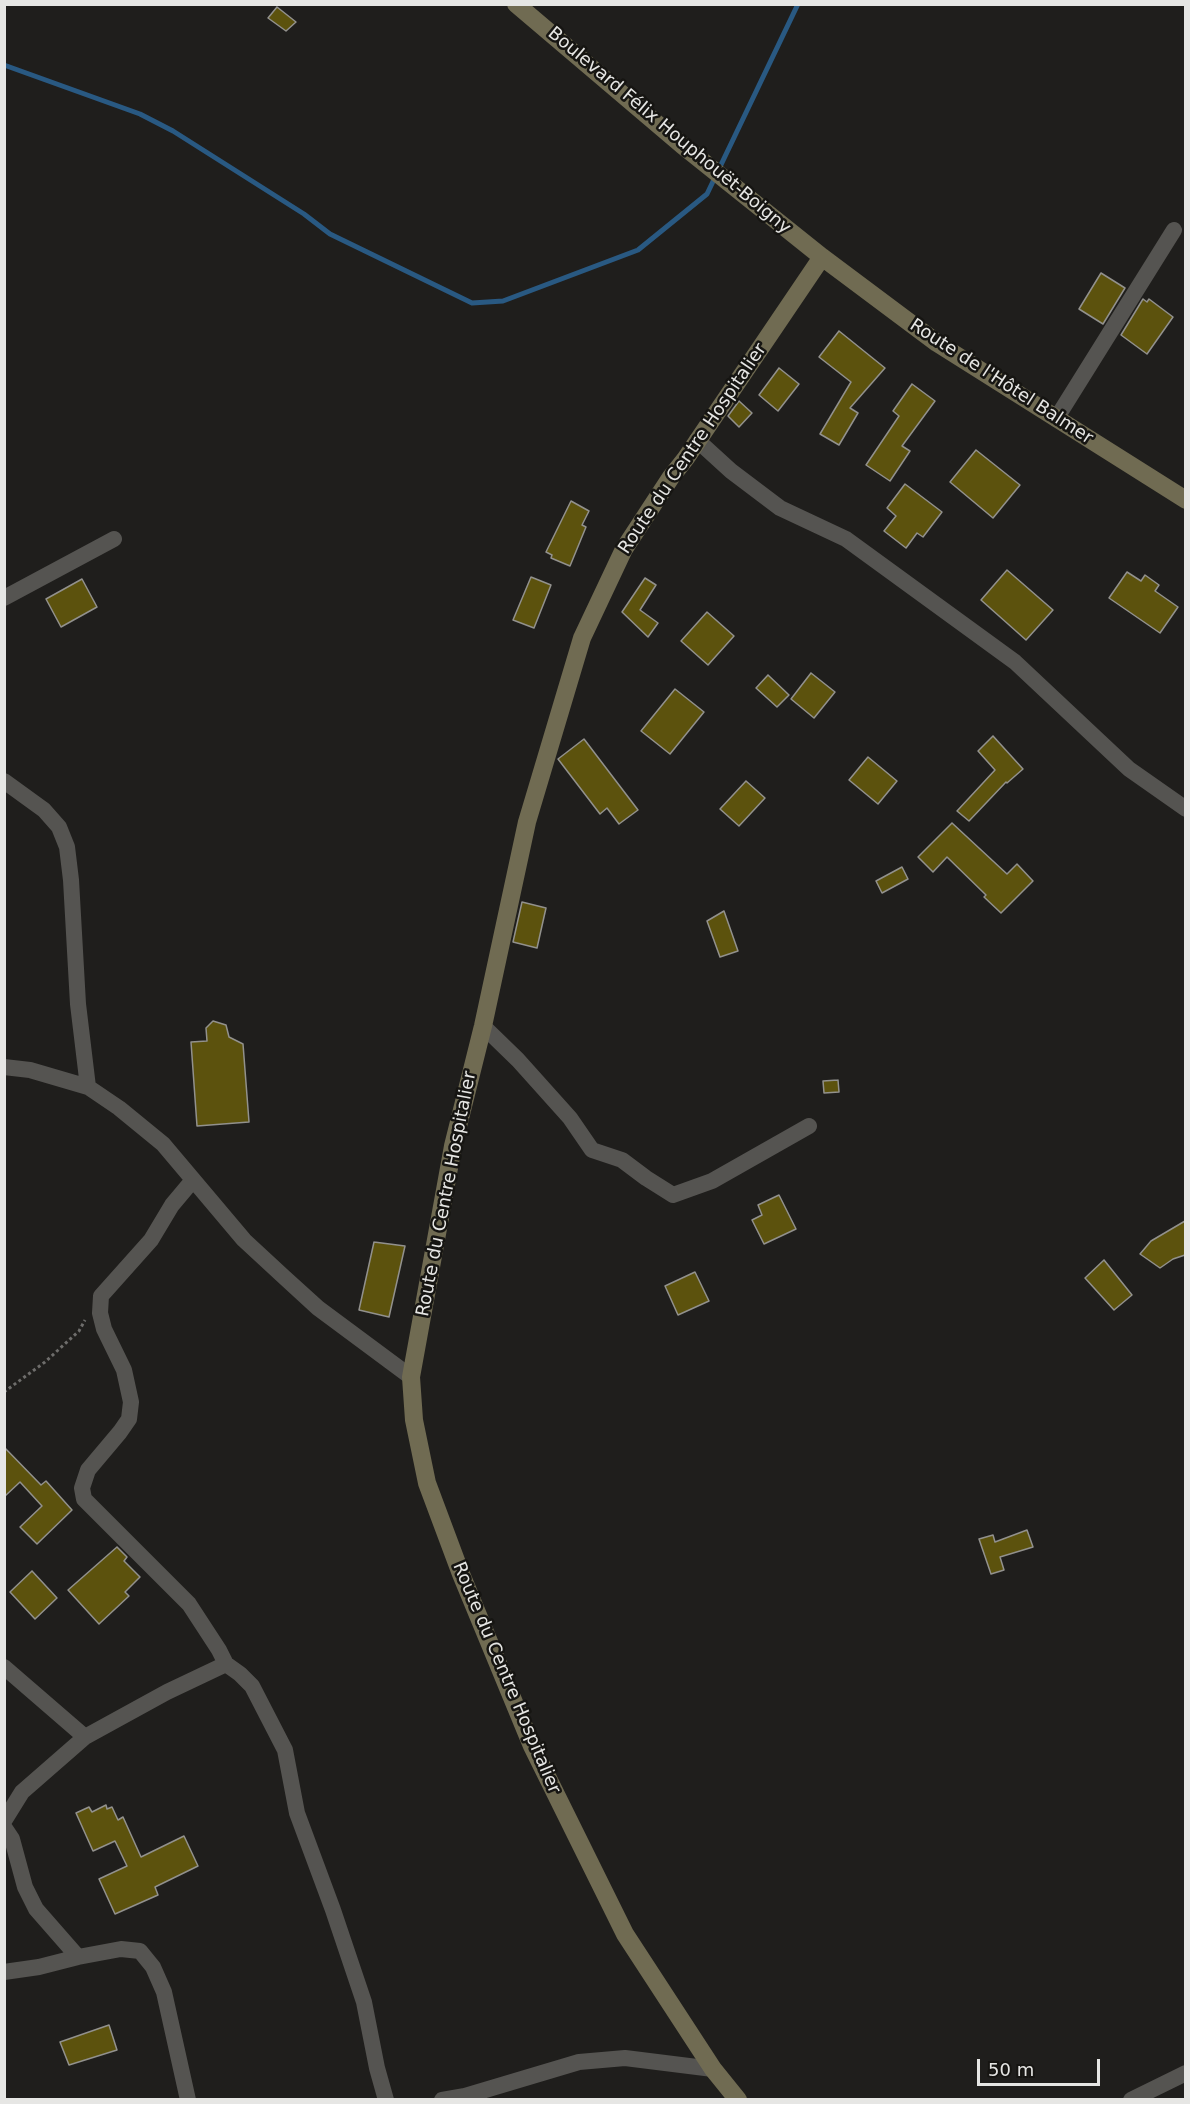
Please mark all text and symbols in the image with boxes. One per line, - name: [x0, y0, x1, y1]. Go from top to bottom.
- street label: Boulevard Félix Houphouët-Boigny: [543, 23, 795, 239]
- street label: Route de l'Hôtel Balmer: [905, 315, 1097, 449]
- street label: Route du Centre Hospitalier: [614, 340, 772, 558]
- street label: Route du Centre Hospitalier: [413, 1070, 481, 1318]
- street label: Route du Centre Hospitalier: [447, 1559, 565, 1797]
- scale bar: [980, 2047, 1103, 2085]
- text: 50 m: [988, 2059, 1034, 2080]

